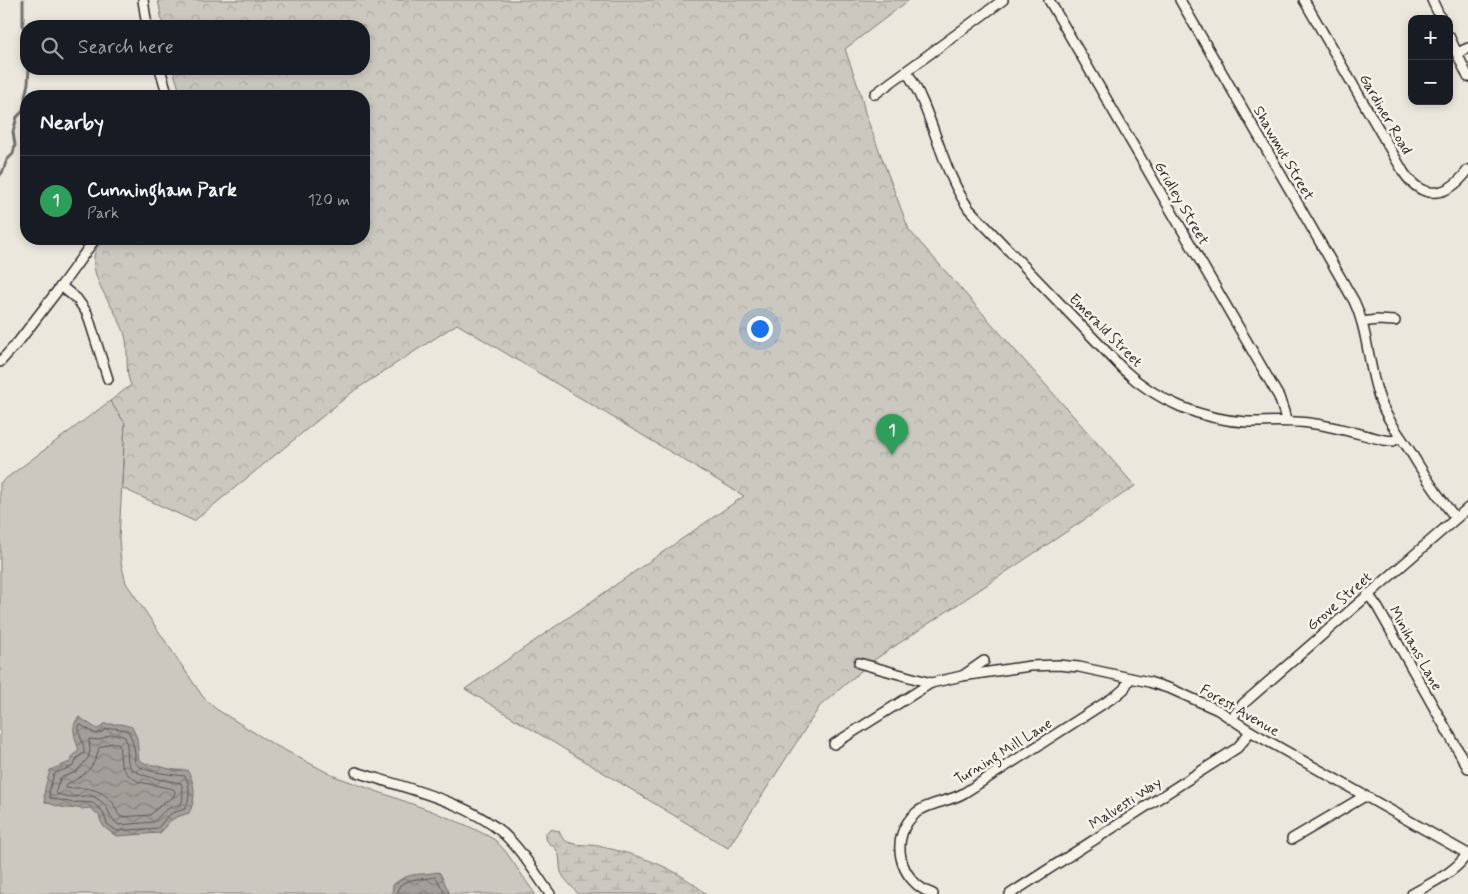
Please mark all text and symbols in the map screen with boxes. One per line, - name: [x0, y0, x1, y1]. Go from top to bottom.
- map controls: [1408, 15, 1453, 105]
- button: +: [1408, 15, 1453, 60]
- search box: [20, 20, 370, 75]
- icon: search: [38, 34, 66, 62]
- text: Search here: [78, 35, 174, 60]
- button: −: [1408, 60, 1453, 105]
- street label: Gardiner Road: [1354, 71, 1416, 159]
- street label: Shawmut Street: [1248, 103, 1318, 204]
- text: Nearby: [40, 109, 104, 137]
- street label: Gridley Street: [1149, 158, 1213, 249]
- text: Cunningham Park: [87, 178, 237, 203]
- text: 1: [52, 190, 60, 211]
- text: 120 m: [308, 190, 350, 211]
- text: Park: [87, 203, 119, 224]
- street label: Emerald Street: [1064, 290, 1147, 372]
- your location: [747, 316, 773, 342]
- pin: 1: [876, 414, 908, 455]
- street label: Grove Street: [1303, 568, 1377, 636]
- street label: Minihans Lane: [1384, 603, 1447, 694]
- street label: Forest Avenue: [1196, 680, 1283, 742]
- street label: Turning Mill Lane: [951, 714, 1057, 791]
- street label: Malvesti Way: [1085, 773, 1166, 835]

